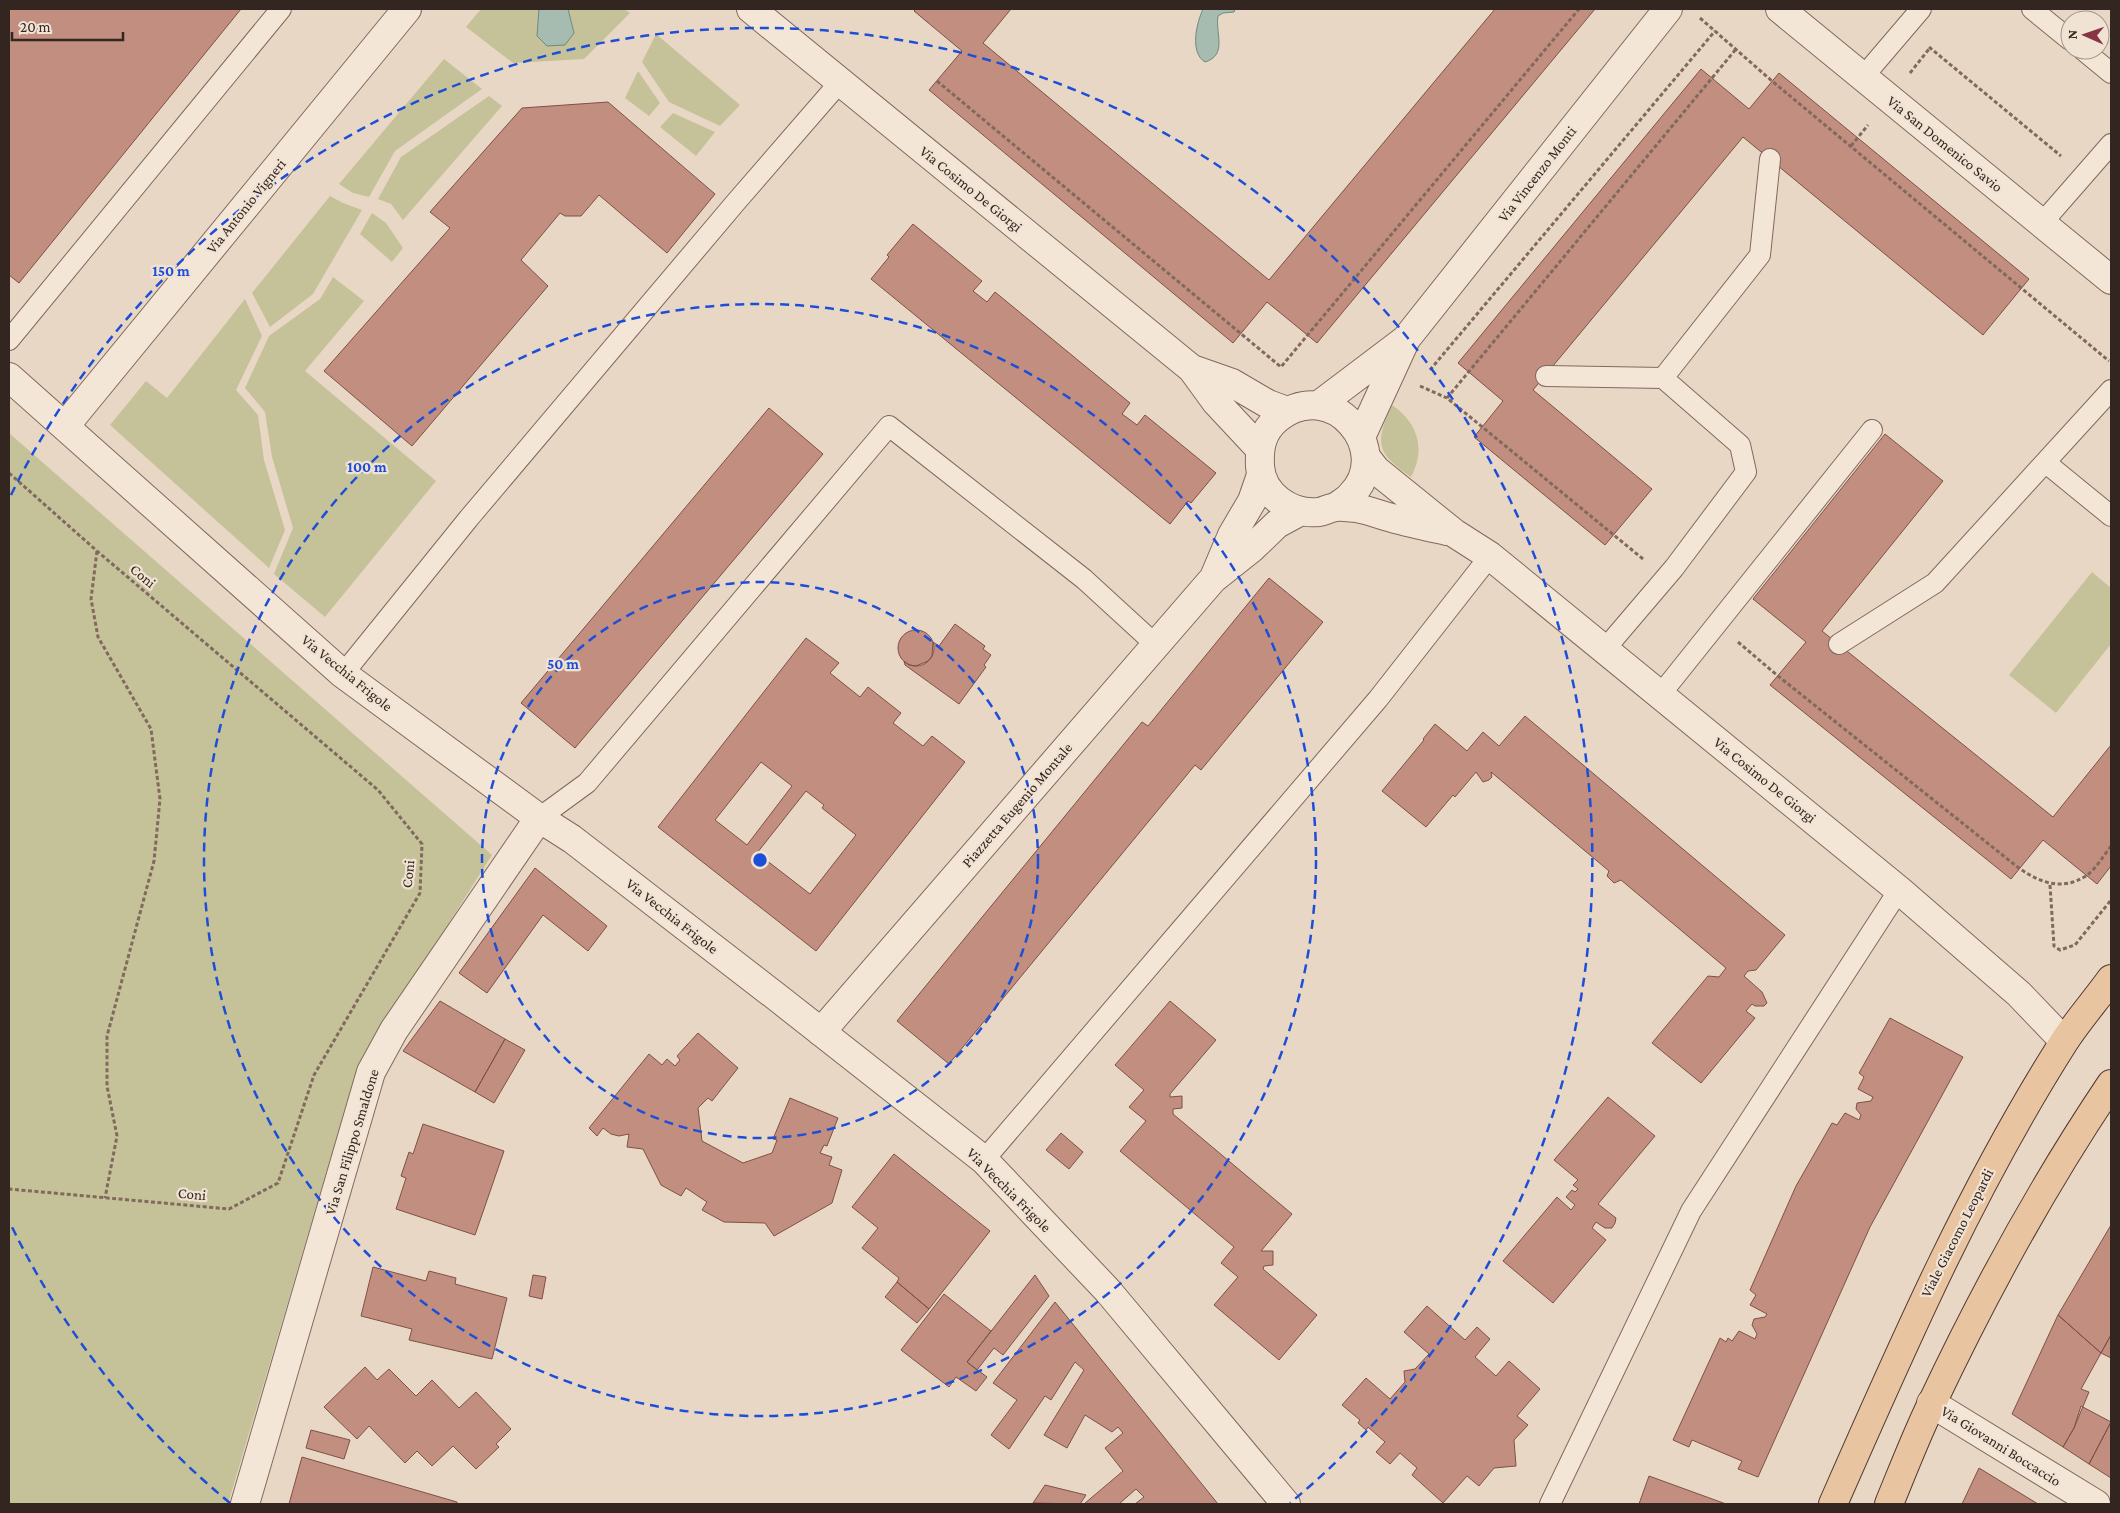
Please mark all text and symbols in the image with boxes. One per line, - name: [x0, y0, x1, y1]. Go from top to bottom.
- scale bar: [12, 10, 124, 42]
- north arrow: [2060, 10, 2110, 60]
- text: 20 m: [20, 19, 51, 35]
- text: N: [2064, 29, 2080, 40]
- street label: Via San Domenico Savio: [1884, 93, 2006, 195]
- street label: Via Vincenzo Monti: [1495, 123, 1579, 225]
- street label: Via Cosimo De Giorgi: [916, 143, 1025, 236]
- street label: Via Antonio Vigneri: [203, 156, 290, 257]
- text: 150 m: [152, 263, 190, 279]
- text: 100 m: [347, 459, 387, 475]
- street label: Coni: [127, 561, 159, 591]
- street label: Via Vecchia Frigole: [298, 631, 396, 716]
- text: 50 m: [547, 656, 579, 672]
- street label: Via Cosimo De Giorgi: [1710, 734, 1819, 827]
- street label: Piazzetta Eugenio Montale: [959, 739, 1076, 871]
- centre of rings: [751, 851, 769, 869]
- street label: Coni: [399, 859, 417, 889]
- street label: Via Vecchia Frigole: [622, 875, 721, 958]
- street label: Via San Filippo Smaldone: [322, 1067, 383, 1217]
- street label: Via Vecchia Frigole: [963, 1145, 1055, 1236]
- street label: Viale Giacomo Leopardi: [1918, 1166, 1997, 1300]
- street label: Coni: [177, 1185, 207, 1203]
- street label: Via Giovanni Boccaccio: [1938, 1403, 2064, 1489]

